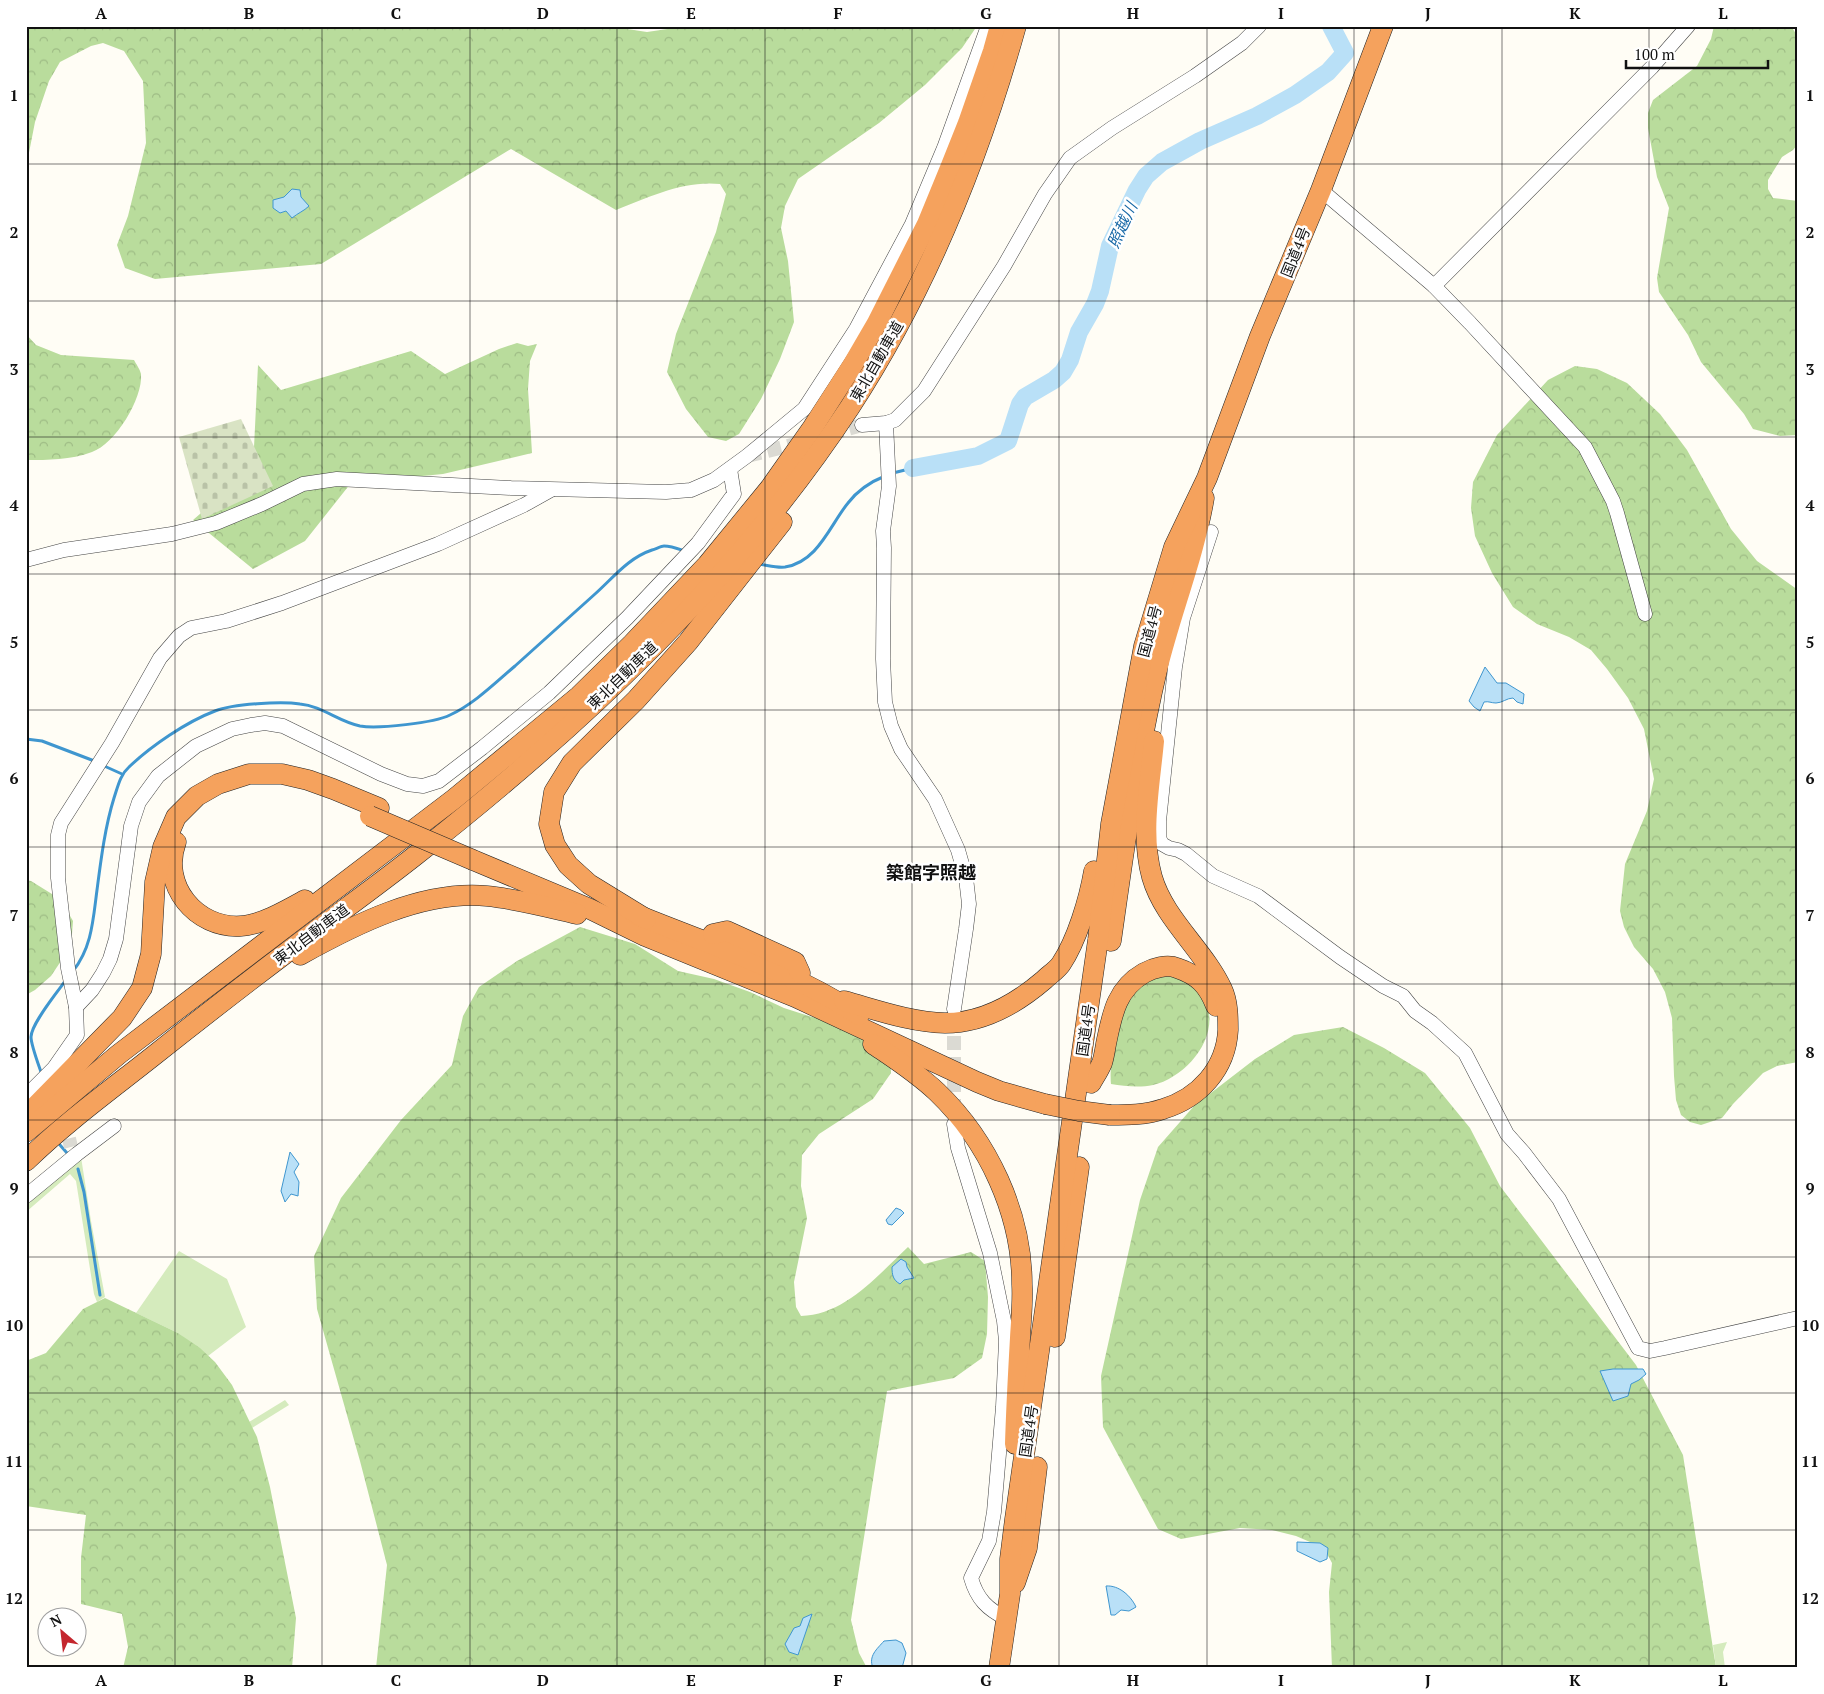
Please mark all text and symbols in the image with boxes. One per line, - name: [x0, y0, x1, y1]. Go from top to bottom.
- text: A: [95, 2, 107, 24]
- text: B: [244, 2, 254, 24]
- text: C: [391, 2, 401, 24]
- text: D: [537, 2, 549, 24]
- text: E: [686, 2, 696, 24]
- text: F: [833, 2, 843, 24]
- text: G: [980, 2, 992, 24]
- text: H: [1127, 2, 1139, 24]
- text: I: [1278, 2, 1284, 24]
- text: J: [1425, 2, 1431, 24]
- text: K: [1569, 2, 1581, 24]
- text: L: [1718, 2, 1728, 24]
- scale bar: [1626, 38, 1769, 70]
- text: 100 m: [1634, 44, 1675, 64]
- text: 1: [9, 84, 19, 106]
- text: 1: [1805, 84, 1815, 106]
- water label: 照越川: [1102, 197, 1143, 251]
- text: 2: [9, 221, 19, 243]
- text: 2: [1805, 221, 1815, 243]
- street label: 国道4号: [1276, 224, 1314, 280]
- street label: 東北自動車道: [845, 317, 907, 405]
- text: 3: [9, 358, 19, 380]
- text: 3: [1805, 358, 1815, 380]
- text: 4: [9, 494, 19, 516]
- text: 4: [1805, 494, 1815, 516]
- street label: 国道4号: [1132, 603, 1166, 659]
- text: 5: [9, 631, 19, 653]
- text: 5: [1805, 631, 1815, 653]
- street label: 東北自動車道: [583, 637, 661, 713]
- text: 6: [9, 767, 19, 789]
- text: 6: [1805, 767, 1815, 789]
- district label: 築館字照越: [886, 860, 976, 884]
- street label: 東北自動車道: [269, 899, 353, 969]
- text: 7: [9, 904, 19, 926]
- text: 7: [1805, 904, 1815, 926]
- street label: 国道4号: [1071, 1002, 1099, 1058]
- text: 8: [9, 1041, 19, 1063]
- text: 8: [1805, 1041, 1815, 1063]
- text: 9: [9, 1177, 19, 1199]
- text: 9: [1805, 1177, 1815, 1199]
- text: 10: [5, 1314, 23, 1336]
- text: 10: [1801, 1314, 1819, 1336]
- street label: 国道4号: [1014, 1403, 1042, 1459]
- text: 11: [5, 1450, 23, 1472]
- text: 11: [1801, 1450, 1819, 1472]
- text: 12: [5, 1587, 23, 1609]
- text: 12: [1801, 1587, 1819, 1609]
- north arrow: [38, 1606, 88, 1656]
- text: N: [47, 1609, 65, 1631]
- text: A: [95, 1669, 107, 1691]
- text: B: [244, 1669, 254, 1691]
- text: C: [391, 1669, 401, 1691]
- text: D: [537, 1669, 549, 1691]
- text: E: [686, 1669, 696, 1691]
- text: F: [833, 1669, 843, 1691]
- text: G: [980, 1669, 992, 1691]
- text: H: [1127, 1669, 1139, 1691]
- text: I: [1278, 1669, 1284, 1691]
- text: J: [1425, 1669, 1431, 1691]
- text: K: [1569, 1669, 1581, 1691]
- text: L: [1718, 1669, 1728, 1691]

